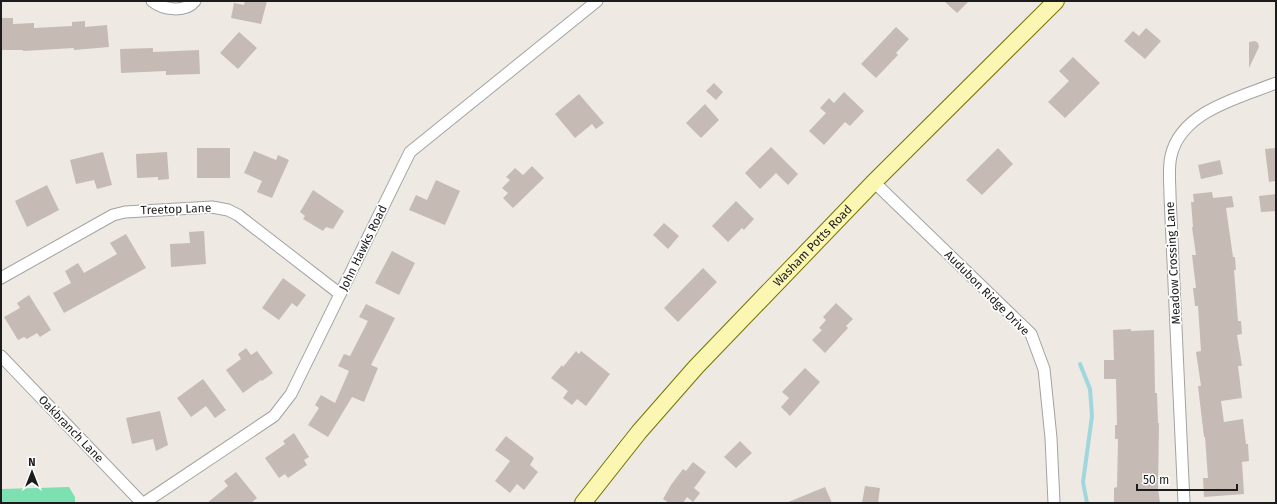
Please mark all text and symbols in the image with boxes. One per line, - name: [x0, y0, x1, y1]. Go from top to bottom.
- street label: Treetop Lane: [140, 201, 212, 217]
- street label: Meadow Crossing Lane: [1163, 201, 1183, 325]
- street label: Washam Potts Road: [770, 202, 855, 289]
- street label: John Hawks Road: [336, 203, 390, 293]
- street label: Audubon Ridge Drive: [942, 248, 1032, 338]
- street label: Oakbranch Lane: [36, 393, 106, 465]
- north arrow: [12, 452, 52, 492]
- text: N: [28, 456, 36, 469]
- scale bar: [1137, 466, 1237, 492]
- text: 50 m: [1143, 473, 1169, 487]

